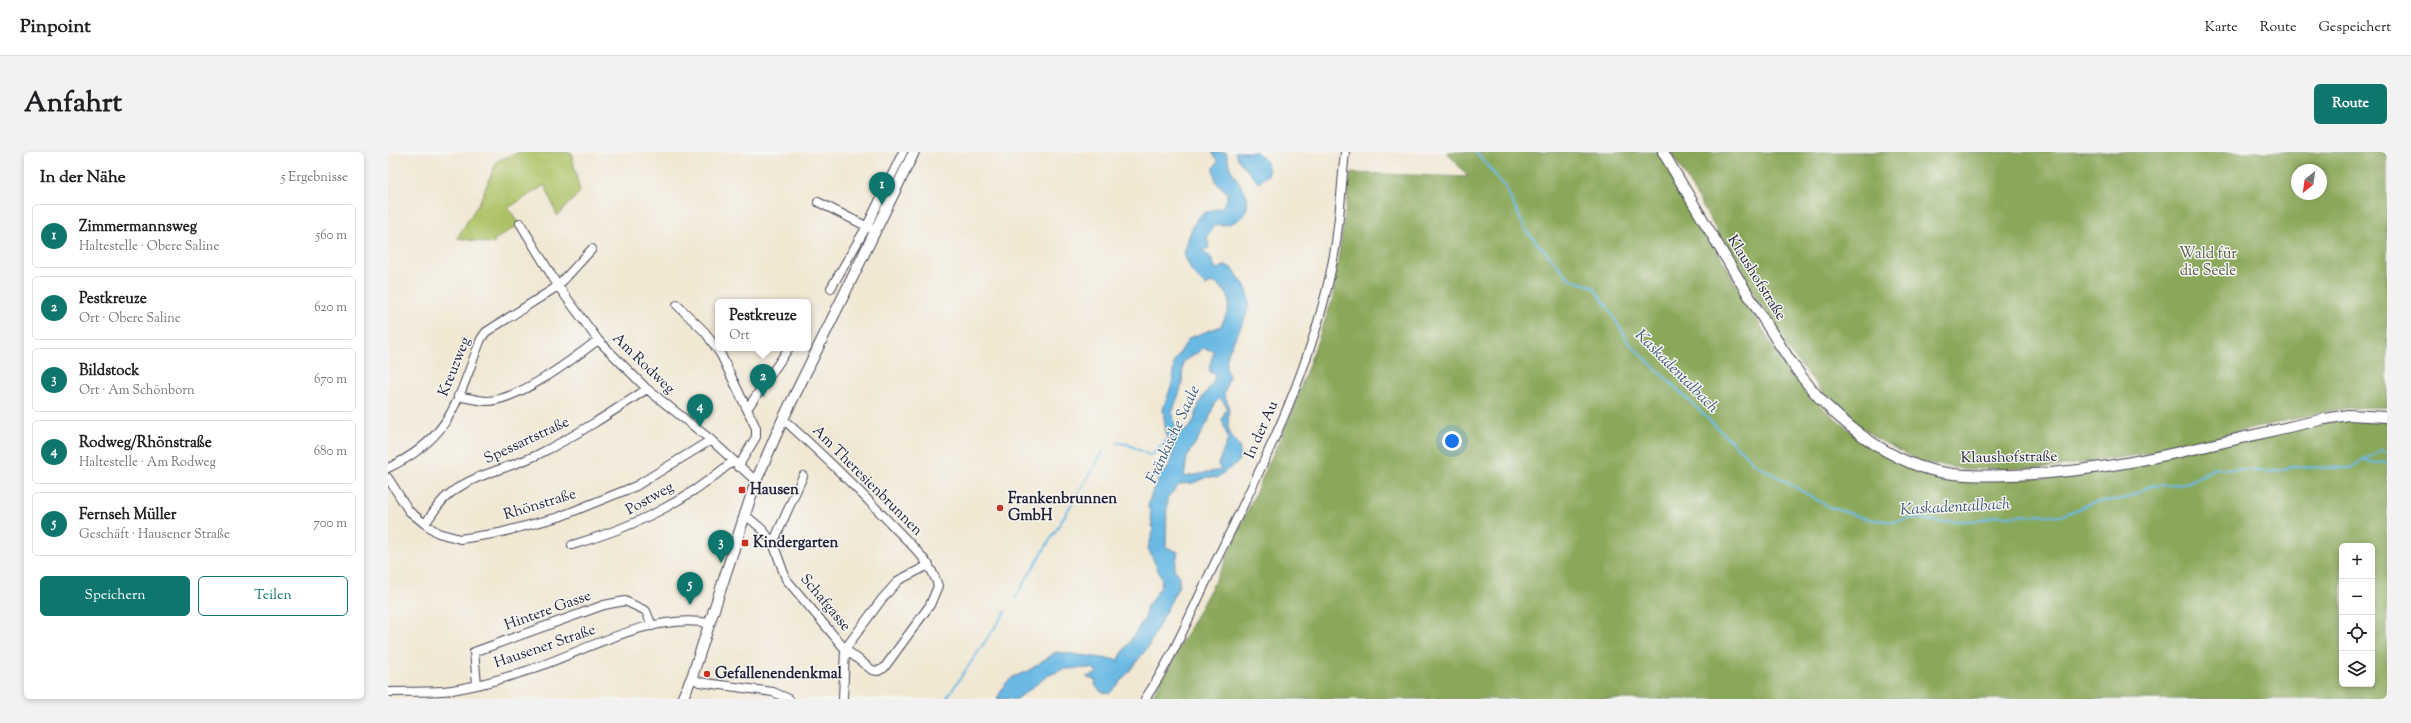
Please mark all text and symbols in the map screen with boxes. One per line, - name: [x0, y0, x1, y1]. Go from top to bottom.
- text: Pinpoint: [20, 14, 91, 41]
- text: Karte: [2205, 18, 2238, 38]
- text: Route: [2260, 18, 2296, 38]
- text: Gespeichert: [2318, 18, 2391, 38]
- text: Anfahrt: [24, 84, 122, 124]
- button: Route: [2314, 84, 2387, 124]
- north arrow: [2291, 164, 2327, 200]
- text: In der Nähe: [40, 166, 126, 190]
- text: 5 Ergebnisse: [281, 169, 348, 187]
- pin: 1: [869, 172, 895, 205]
- text: Zimmermannsweg: [79, 217, 197, 238]
- text: 1: [52, 227, 56, 245]
- text: 560 m: [316, 227, 347, 245]
- street label: Klaushofstraße: [1721, 231, 1791, 325]
- text: Haltestelle · Obere Saline: [79, 238, 219, 256]
- park label: Wald für die Seele: [2179, 244, 2237, 282]
- text: Pestkreuze: [79, 289, 147, 310]
- text: 2: [51, 299, 57, 317]
- text: 620 m: [314, 299, 347, 317]
- popup: [715, 299, 811, 351]
- text: Pestkreuze: [729, 306, 797, 327]
- text: Ort · Obere Saline: [79, 310, 181, 328]
- water label: Kaskadentalbach: [1629, 325, 1723, 419]
- text: Ort: [729, 327, 750, 345]
- street label: Am Rodweg: [607, 329, 679, 399]
- street label: Kreuzweg: [434, 334, 476, 400]
- text: Bildstock: [79, 361, 139, 382]
- pin: 2: [750, 364, 776, 397]
- text: 3: [51, 371, 57, 389]
- text: 670 m: [314, 371, 347, 389]
- text: Ort · Am Schönborn: [79, 382, 195, 400]
- water label: Fränkische Saale: [1141, 382, 1207, 488]
- pin: 4: [687, 394, 713, 427]
- street label: In der Au: [1240, 397, 1284, 462]
- street label: Spessartstraße: [481, 412, 573, 470]
- street label: Am Theresienbrunnen: [807, 421, 927, 541]
- your location: [1442, 431, 1462, 451]
- text: Rodweg/Rhönstraße: [79, 433, 212, 454]
- text: 4: [51, 443, 57, 461]
- text: 680 m: [314, 443, 347, 461]
- street label: Klaushofstraße: [1960, 447, 2058, 469]
- text: Haltestelle · Am Rodweg: [79, 454, 216, 472]
- street label: Postweg: [622, 477, 678, 521]
- place label: Hausen: [750, 480, 799, 501]
- street label: Rhönstraße: [501, 484, 579, 526]
- marker: Hausen: [737, 485, 747, 495]
- place label: Frankenbrunnen GmbH: [1008, 489, 1117, 527]
- water label: Kaskadentalbach: [1899, 494, 2011, 522]
- marker: Frankenbrunnen GmbH: [995, 503, 1005, 513]
- text: Fernseh Müller: [79, 505, 176, 526]
- text: 5: [52, 515, 56, 533]
- text: 700 m: [313, 515, 347, 533]
- text: Geschäft · Hausener Straße: [79, 526, 230, 544]
- pin: 3: [708, 530, 734, 563]
- place label: Kindergarten: [753, 533, 839, 554]
- marker: Kindergarten: [740, 538, 750, 548]
- map controls: [2339, 543, 2375, 687]
- button: +: [2339, 543, 2375, 579]
- street label: Schafgasse: [795, 570, 855, 636]
- pin: 5: [677, 572, 703, 605]
- button: Speichern: [40, 576, 190, 616]
- button: Teilen: [198, 576, 348, 616]
- button: −: [2339, 579, 2375, 615]
- street label: Hintere Gasse: [502, 586, 594, 636]
- button: locate: [2339, 615, 2375, 651]
- street label: Hausener Straße: [491, 620, 599, 674]
- button: layers: [2339, 651, 2375, 687]
- place label: Gefallenendenkmal: [715, 664, 843, 685]
- marker: Gefallenendenkmal: [702, 669, 712, 679]

